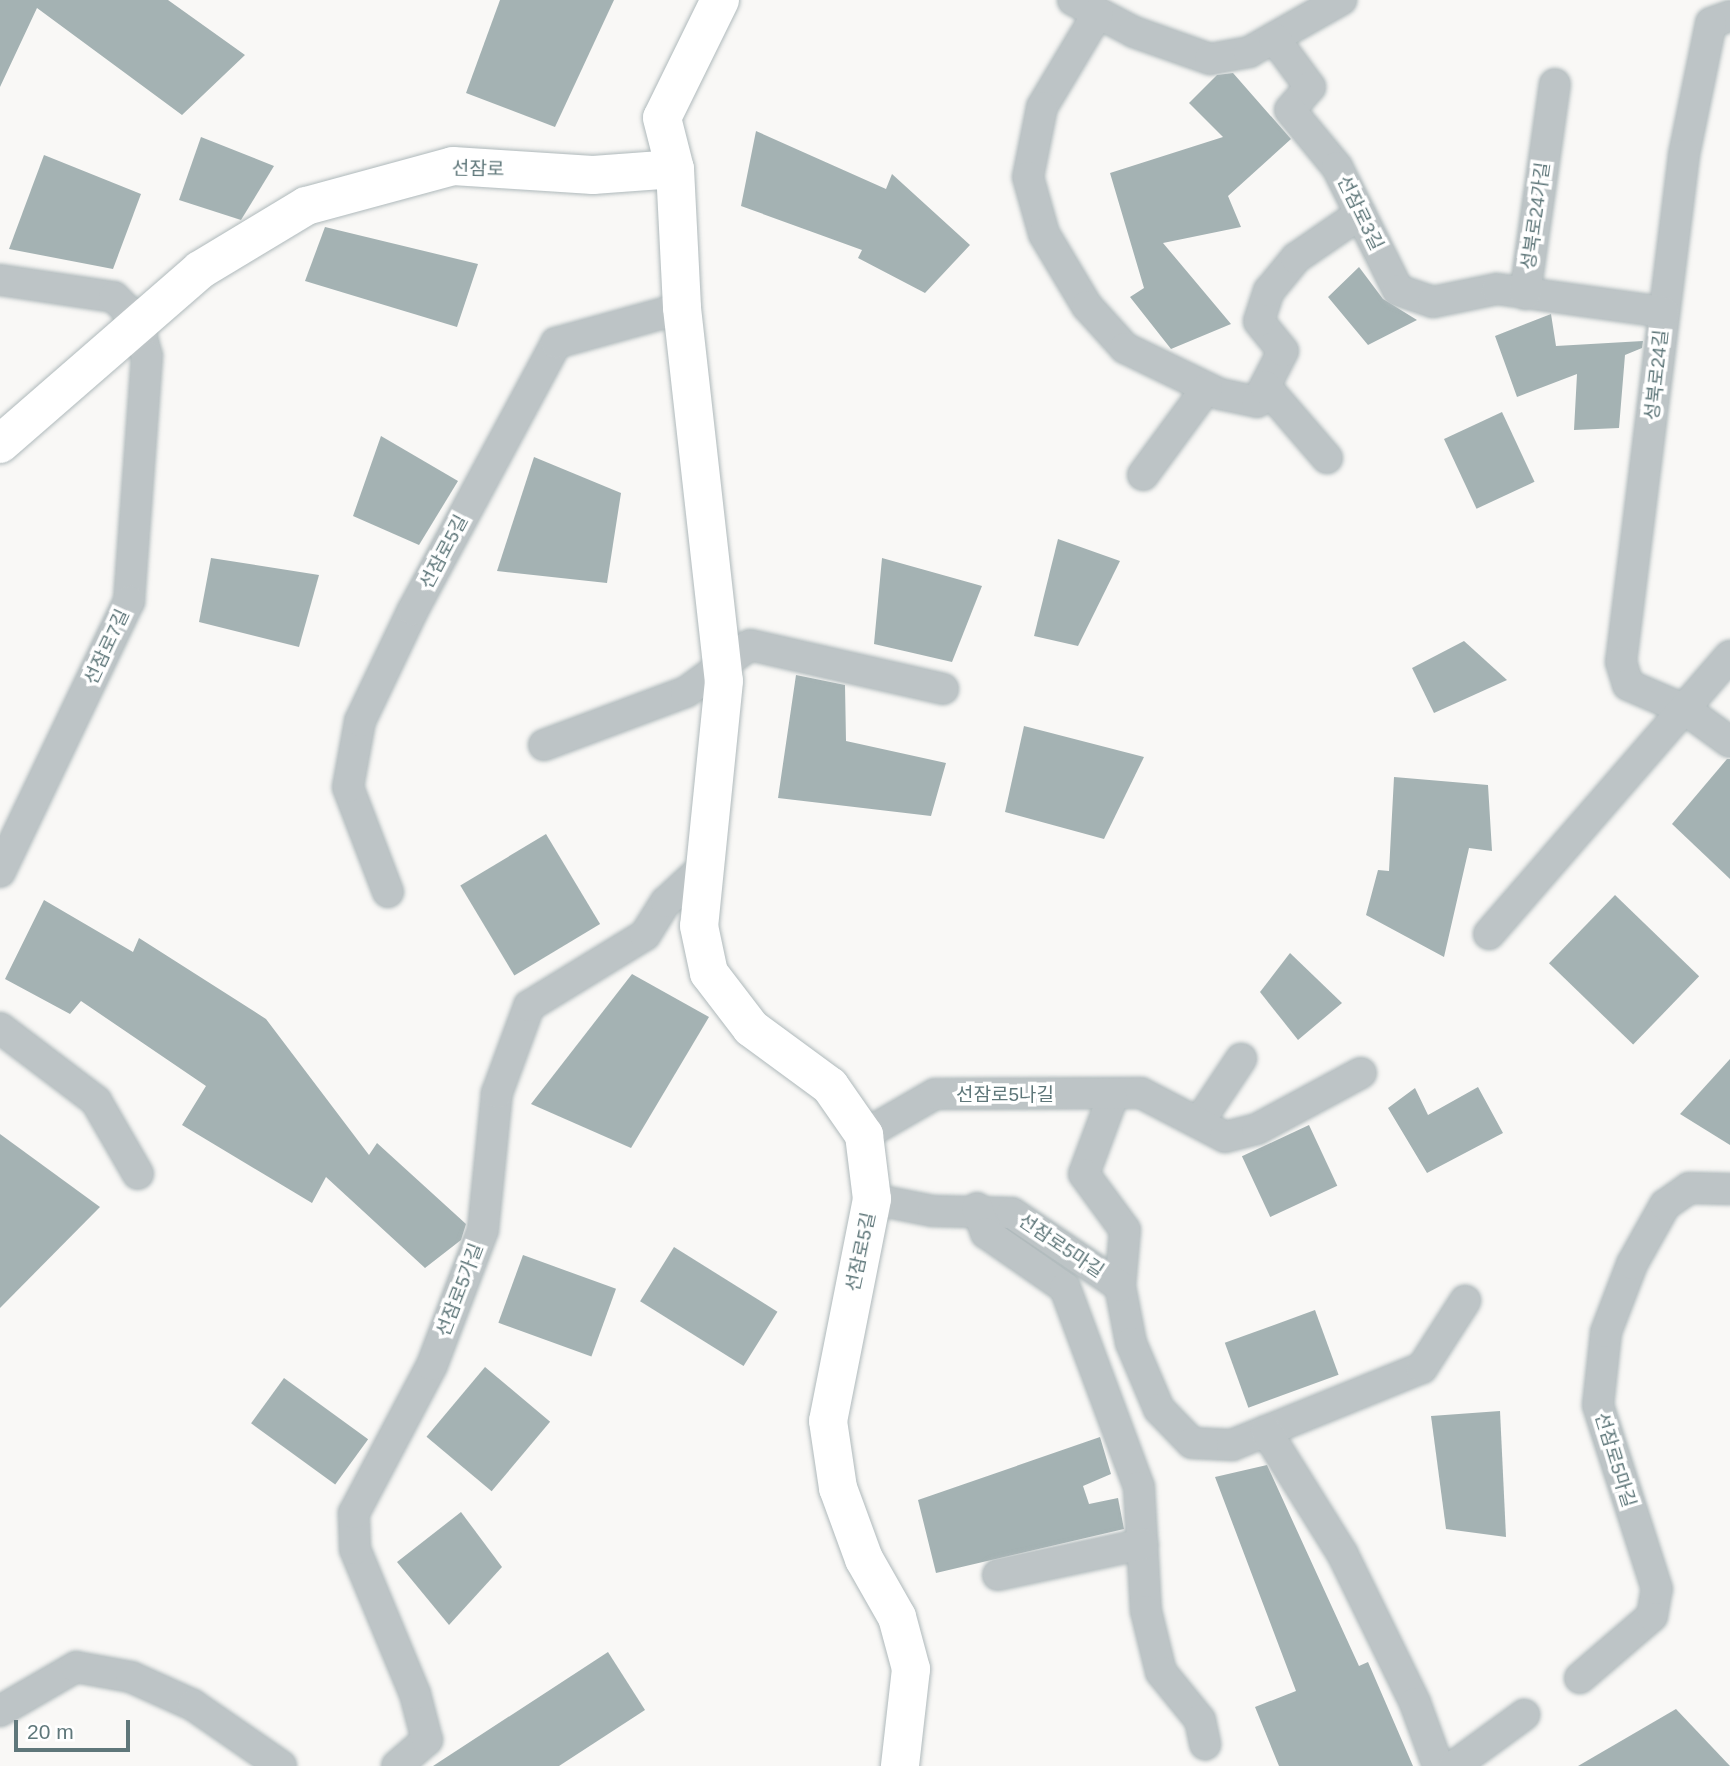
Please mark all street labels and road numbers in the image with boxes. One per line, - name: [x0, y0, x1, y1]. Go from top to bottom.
- street label: 선잠로: [452, 157, 504, 181]
- street label: 성북로24가길: [1517, 161, 1555, 271]
- street label: 선잠로3길: [1332, 172, 1388, 254]
- street label: 성북로24길: [1641, 329, 1673, 421]
- street label: 선잠로5길: [415, 511, 473, 593]
- street label: 선잠로7길: [80, 606, 134, 688]
- street label: 선잠로5나길: [956, 1084, 1054, 1106]
- street label: 선잠로5마길: [1014, 1209, 1108, 1283]
- street label: 선잠로5길: [841, 1210, 881, 1294]
- street label: 선잠로5가길: [432, 1240, 488, 1340]
- street label: 선잠로5마길: [1590, 1410, 1640, 1510]

